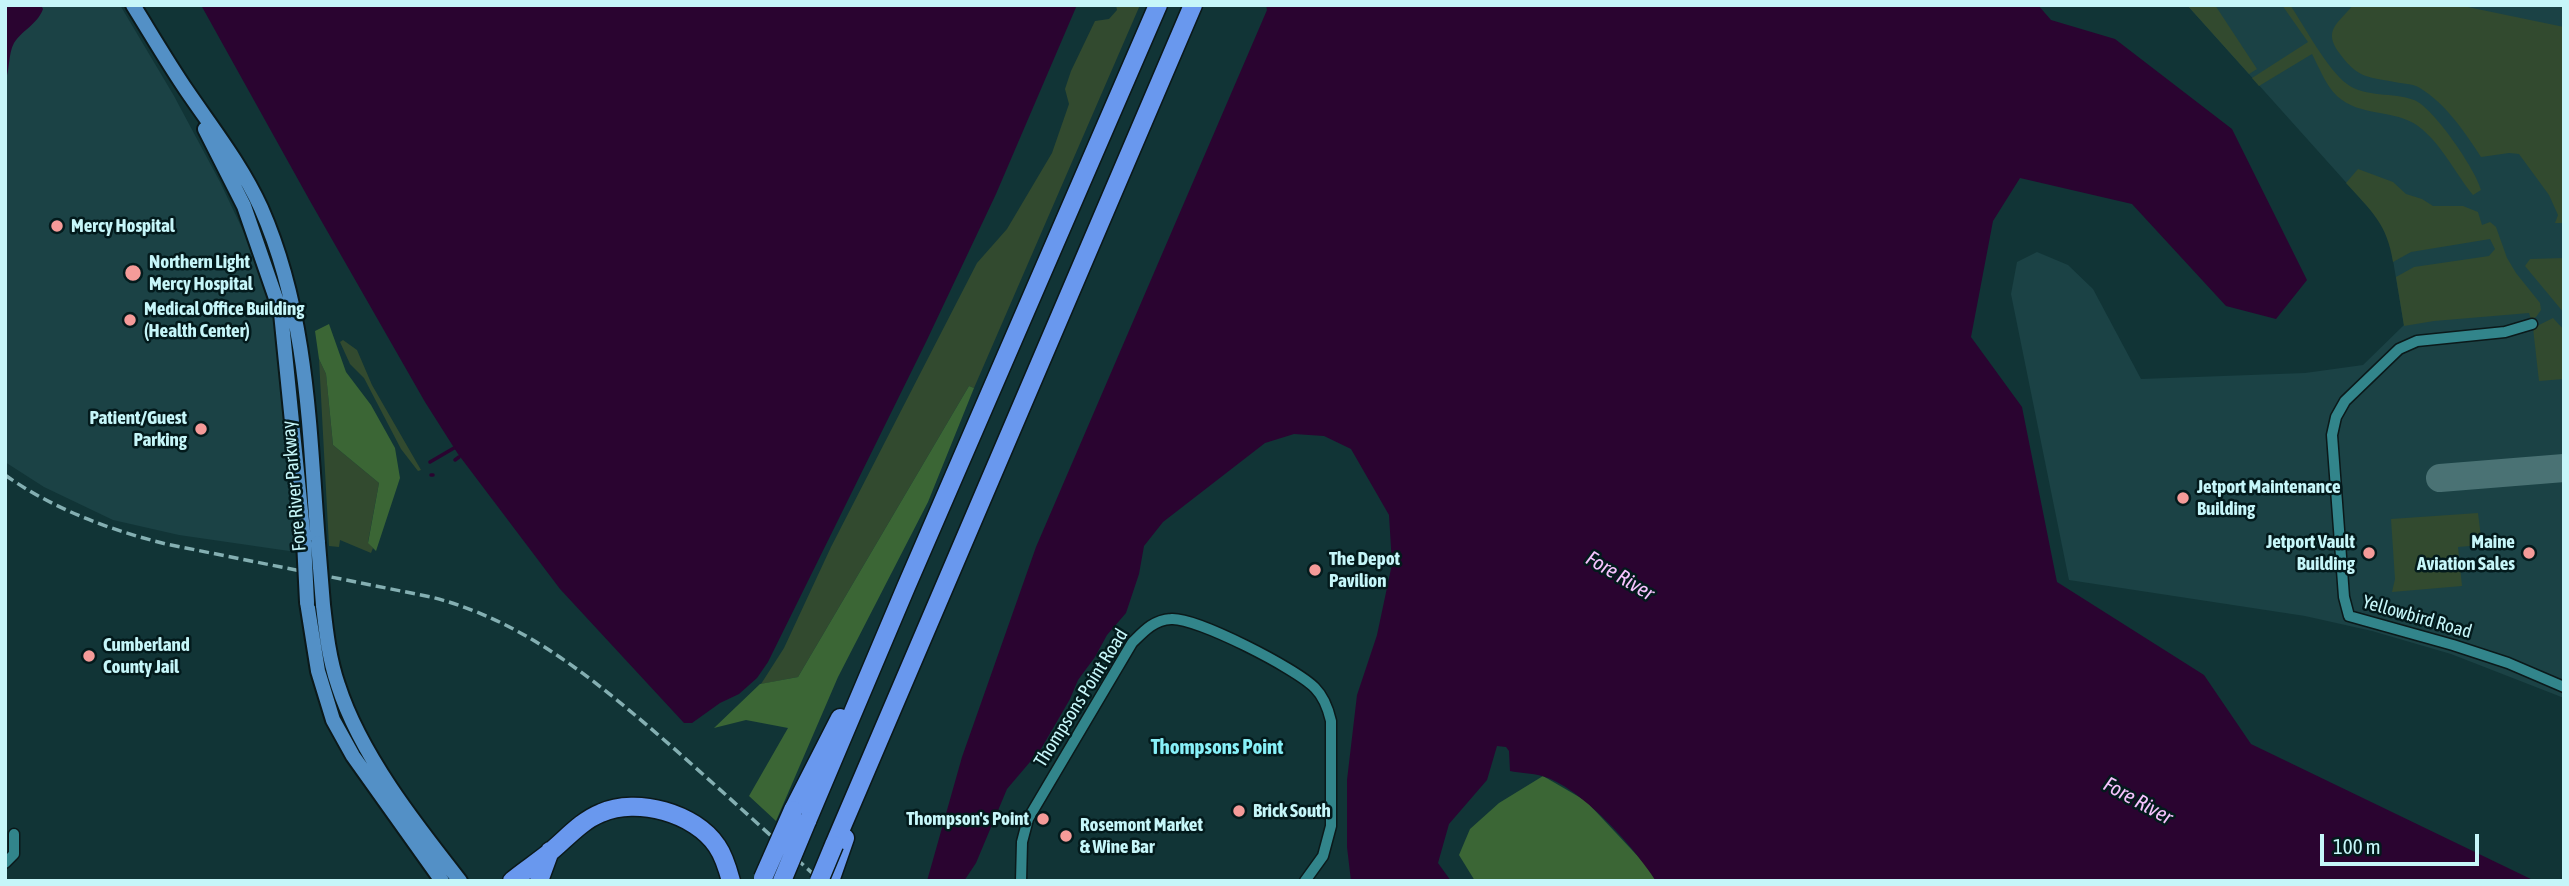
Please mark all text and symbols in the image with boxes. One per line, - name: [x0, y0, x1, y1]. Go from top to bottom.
- place label: Mercy Hospital: [71, 215, 175, 237]
- marker: Mercy Hospital: [49, 218, 65, 234]
- place label: Northern Light Mercy Hospital: [149, 251, 253, 295]
- marker: Northern Light Mercy Hospital: [123, 263, 143, 283]
- place label: Medical Office Building (Health Center): [144, 298, 304, 342]
- marker: Medical Office Building (Health Center): [122, 312, 138, 328]
- place label: Patient/Guest Parking: [90, 407, 187, 451]
- street label: Fore River Parkway: [277, 420, 311, 552]
- marker: Patient/Guest Parking: [193, 421, 209, 437]
- place label: Jetport Maintenance Building: [2197, 476, 2341, 520]
- marker: Jetport Maintenance Building: [2175, 490, 2191, 506]
- place label: Jetport Vault Building: [2266, 531, 2355, 575]
- place label: Maine Aviation Sales: [2417, 531, 2515, 575]
- marker: Jetport Vault Building: [2361, 545, 2377, 561]
- marker: Maine Aviation Sales: [2521, 545, 2537, 561]
- water label: Fore River: [1581, 546, 1659, 606]
- place label: The Depot Pavilion: [1329, 548, 1400, 592]
- marker: The Depot Pavilion: [1307, 562, 1323, 578]
- street label: Yellowbird Road: [2360, 591, 2474, 643]
- street label: Thompsons Point Road: [1029, 625, 1133, 771]
- place label: Cumberland County Jail: [103, 634, 190, 678]
- marker: Cumberland County Jail: [81, 648, 97, 664]
- district label: Thompsons Point: [1151, 734, 1283, 760]
- water label: Fore River: [2099, 772, 2177, 830]
- place label: Brick South: [1253, 800, 1331, 822]
- marker: Brick South: [1231, 803, 1247, 819]
- place label: Thompson's Point: [906, 808, 1029, 830]
- marker: Thompson's Point: [1035, 811, 1051, 827]
- place label: Rosemont Market & Wine Bar: [1080, 814, 1203, 858]
- scale bar: [2324, 820, 2483, 864]
- marker: Rosemont Market & Wine Bar: [1058, 828, 1074, 844]
- text: 100 m: [2333, 834, 2381, 858]

